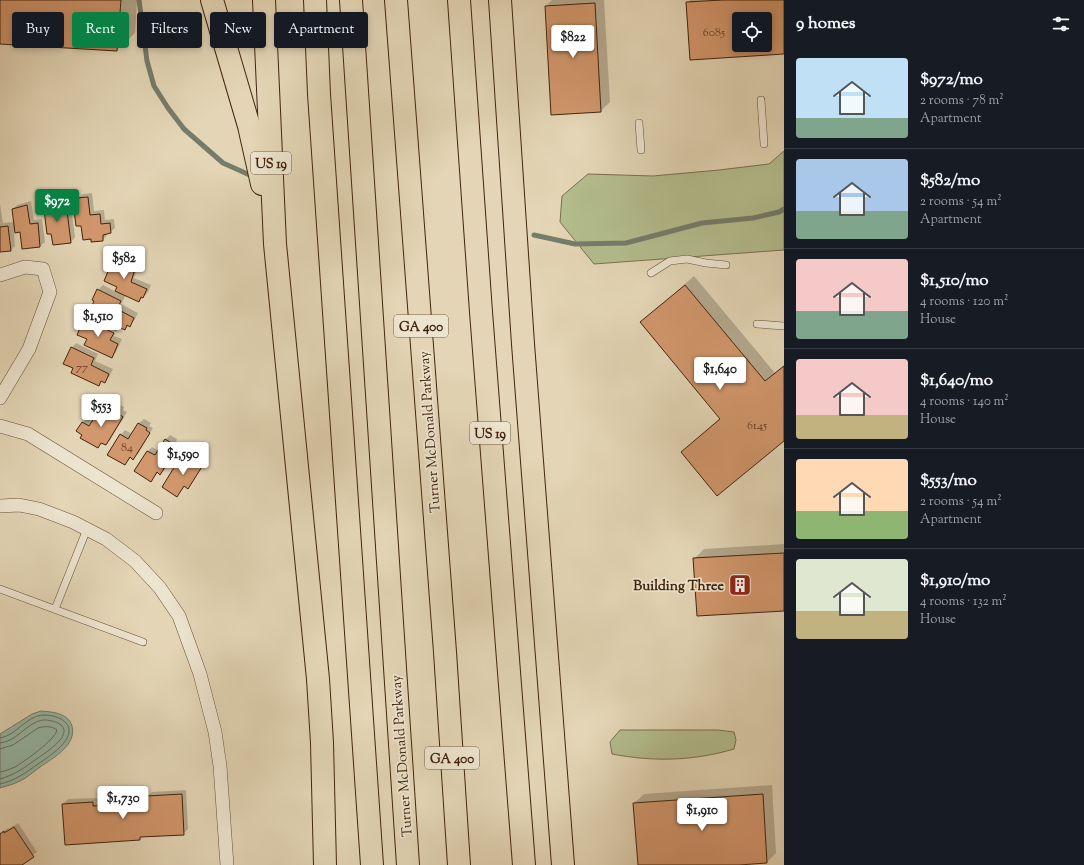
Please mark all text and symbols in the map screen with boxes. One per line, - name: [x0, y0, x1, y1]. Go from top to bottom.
- chip: Buy: [12, 12, 64, 48]
- chip: Rent: [72, 12, 129, 48]
- chip: Filters: [137, 12, 202, 48]
- chip: New: [210, 12, 266, 48]
- chip: Apartment: [274, 12, 368, 48]
- map controls: [732, 12, 772, 52]
- button: locate: [732, 12, 772, 52]
- text: 9 homes: [796, 12, 855, 36]
- icon: filters: [1050, 13, 1072, 35]
- house number: 6085: [703, 24, 725, 42]
- pin: $822: [549, 25, 597, 59]
- text: $822: [560, 29, 586, 47]
- text: $972/mo: [920, 68, 983, 92]
- icon: home: [828, 74, 876, 122]
- text: 2 rooms · 78 m²: [920, 92, 1004, 110]
- text: Apartment: [920, 110, 981, 128]
- road number: US 19: [251, 152, 291, 174]
- text: $582/mo: [920, 169, 980, 193]
- icon: home: [828, 175, 876, 223]
- pin: $972: [33, 189, 81, 223]
- text: $972: [44, 193, 70, 211]
- text: 2 rooms · 54 m²: [920, 193, 1002, 211]
- text: Apartment: [920, 211, 981, 229]
- pin: $582: [100, 246, 148, 280]
- text: $582: [112, 250, 136, 268]
- text: $1,510/mo: [920, 269, 989, 293]
- icon: home: [828, 275, 876, 323]
- text: 4 rooms · 120 m²: [920, 293, 1008, 311]
- pin: $1,510: [65, 304, 131, 338]
- text: $1,510: [83, 308, 113, 326]
- text: House: [920, 311, 956, 329]
- road number: GA 400: [394, 315, 448, 337]
- street label: Turner McDonald Parkway: [415, 350, 447, 513]
- pin: $1,640: [687, 357, 753, 391]
- house number: 77: [76, 359, 88, 377]
- text: $1,640: [703, 361, 737, 379]
- text: $1,640/mo: [920, 369, 993, 393]
- icon: home: [828, 375, 876, 423]
- text: 4 rooms · 140 m²: [920, 393, 1009, 411]
- pin: $553: [77, 394, 125, 428]
- text: $553: [90, 398, 112, 416]
- text: House: [920, 411, 956, 429]
- house number: 6145: [747, 417, 767, 435]
- road number: US 19: [470, 422, 510, 444]
- house number: 84: [121, 439, 133, 457]
- pin: $1,590: [150, 442, 216, 476]
- text: $1,590: [167, 446, 199, 464]
- text: $553/mo: [920, 469, 977, 493]
- icon: home: [828, 475, 876, 523]
- text: 2 rooms · 54 m²: [920, 493, 1002, 511]
- text: Apartment: [920, 511, 981, 529]
- text: $1,910/mo: [920, 569, 990, 593]
- building icon: Building Three: [727, 572, 753, 598]
- icon: home: [828, 575, 876, 623]
- place label: Building Three: [633, 577, 724, 597]
- text: 4 rooms · 132 m²: [920, 593, 1007, 611]
- text: House: [920, 611, 956, 629]
- street label: Turner McDonald Parkway: [387, 674, 419, 837]
- road number: GA 400: [425, 747, 479, 769]
- pin: $1,730: [90, 786, 156, 820]
- text: $1,730: [106, 790, 140, 808]
- pin: $1,910: [669, 798, 735, 832]
- text: $1,910: [686, 802, 718, 820]

